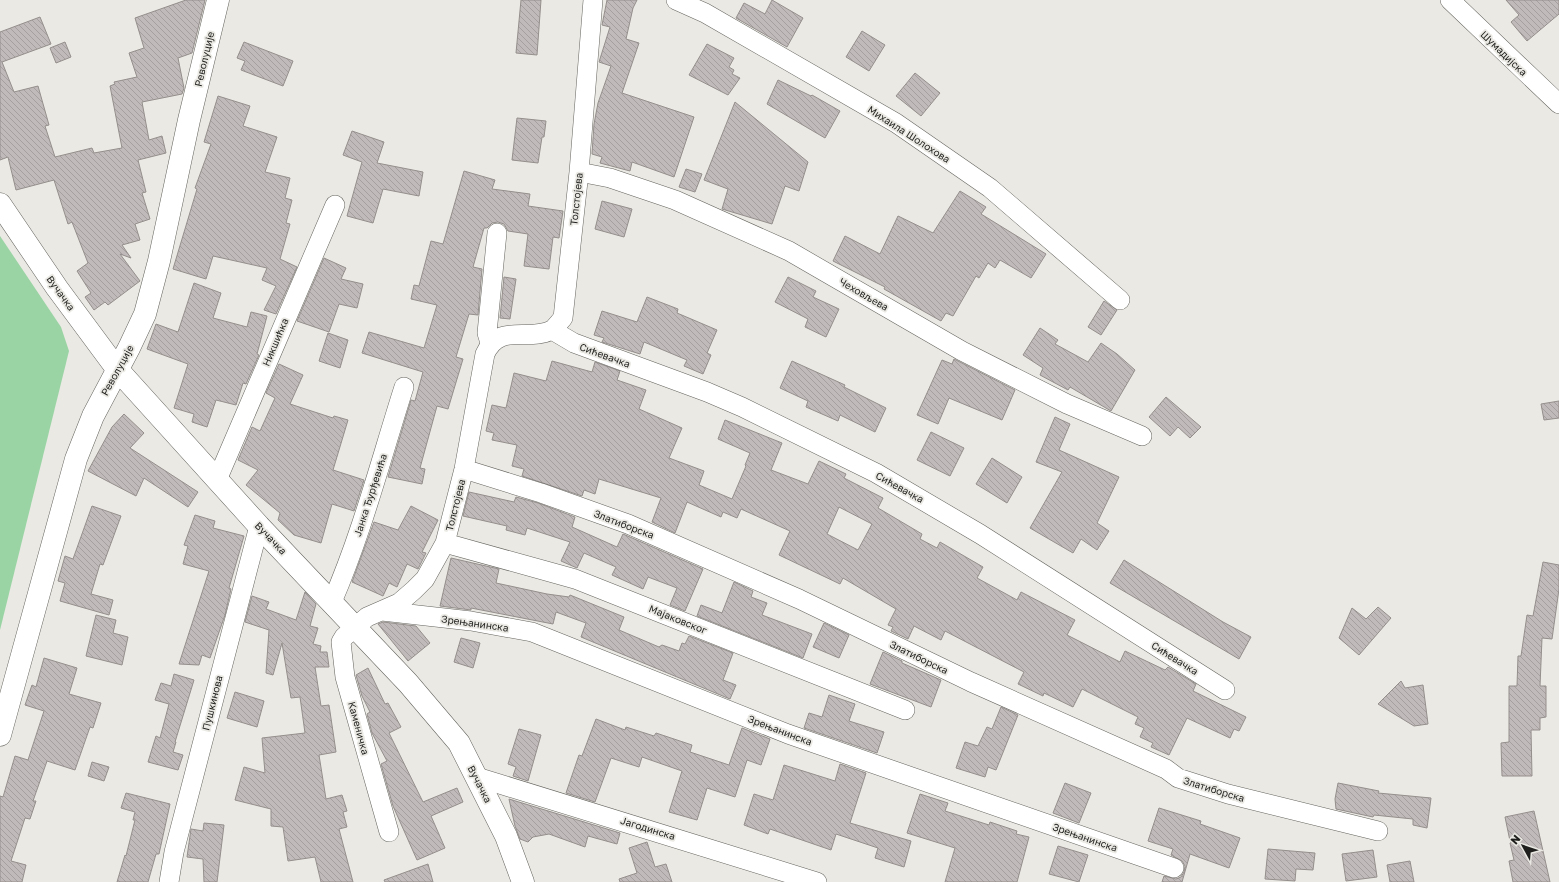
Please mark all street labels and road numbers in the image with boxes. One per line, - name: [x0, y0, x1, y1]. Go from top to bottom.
- street label: Шумадијска: [1478, 28, 1530, 78]
- street label: Револуције: [192, 30, 216, 88]
- street label: Михаила Шолохова: [866, 103, 952, 165]
- street label: Толстојева: [567, 172, 585, 226]
- street label: Вучачка: [44, 273, 78, 313]
- street label: Чеховљева: [837, 275, 891, 313]
- street label: Никшићка: [259, 316, 291, 368]
- street label: Сићевачка: [578, 340, 632, 370]
- street label: Револуције: [98, 342, 136, 397]
- street label: Јанка Ђурђевића: [351, 452, 389, 538]
- street label: Сићевачка: [874, 469, 926, 505]
- street label: Толстојева: [443, 478, 467, 532]
- street label: Златиборска: [592, 507, 656, 541]
- street label: Вучачка: [253, 519, 289, 557]
- street label: Мајаковског: [647, 602, 709, 636]
- street label: Зрењанинска: [441, 612, 509, 634]
- street label: Златиборска: [888, 638, 950, 676]
- street label: Сићевачка: [1149, 639, 1201, 677]
- street label: Пушкинова: [199, 674, 225, 732]
- street label: Каменичка: [346, 700, 372, 756]
- street label: Зрењанинска: [746, 712, 814, 748]
- street label: Вучачка: [465, 763, 495, 805]
- street label: Златиборска: [1182, 774, 1246, 804]
- street label: Јагодинска: [619, 814, 677, 842]
- street label: Зрењанинска: [1051, 820, 1119, 854]

